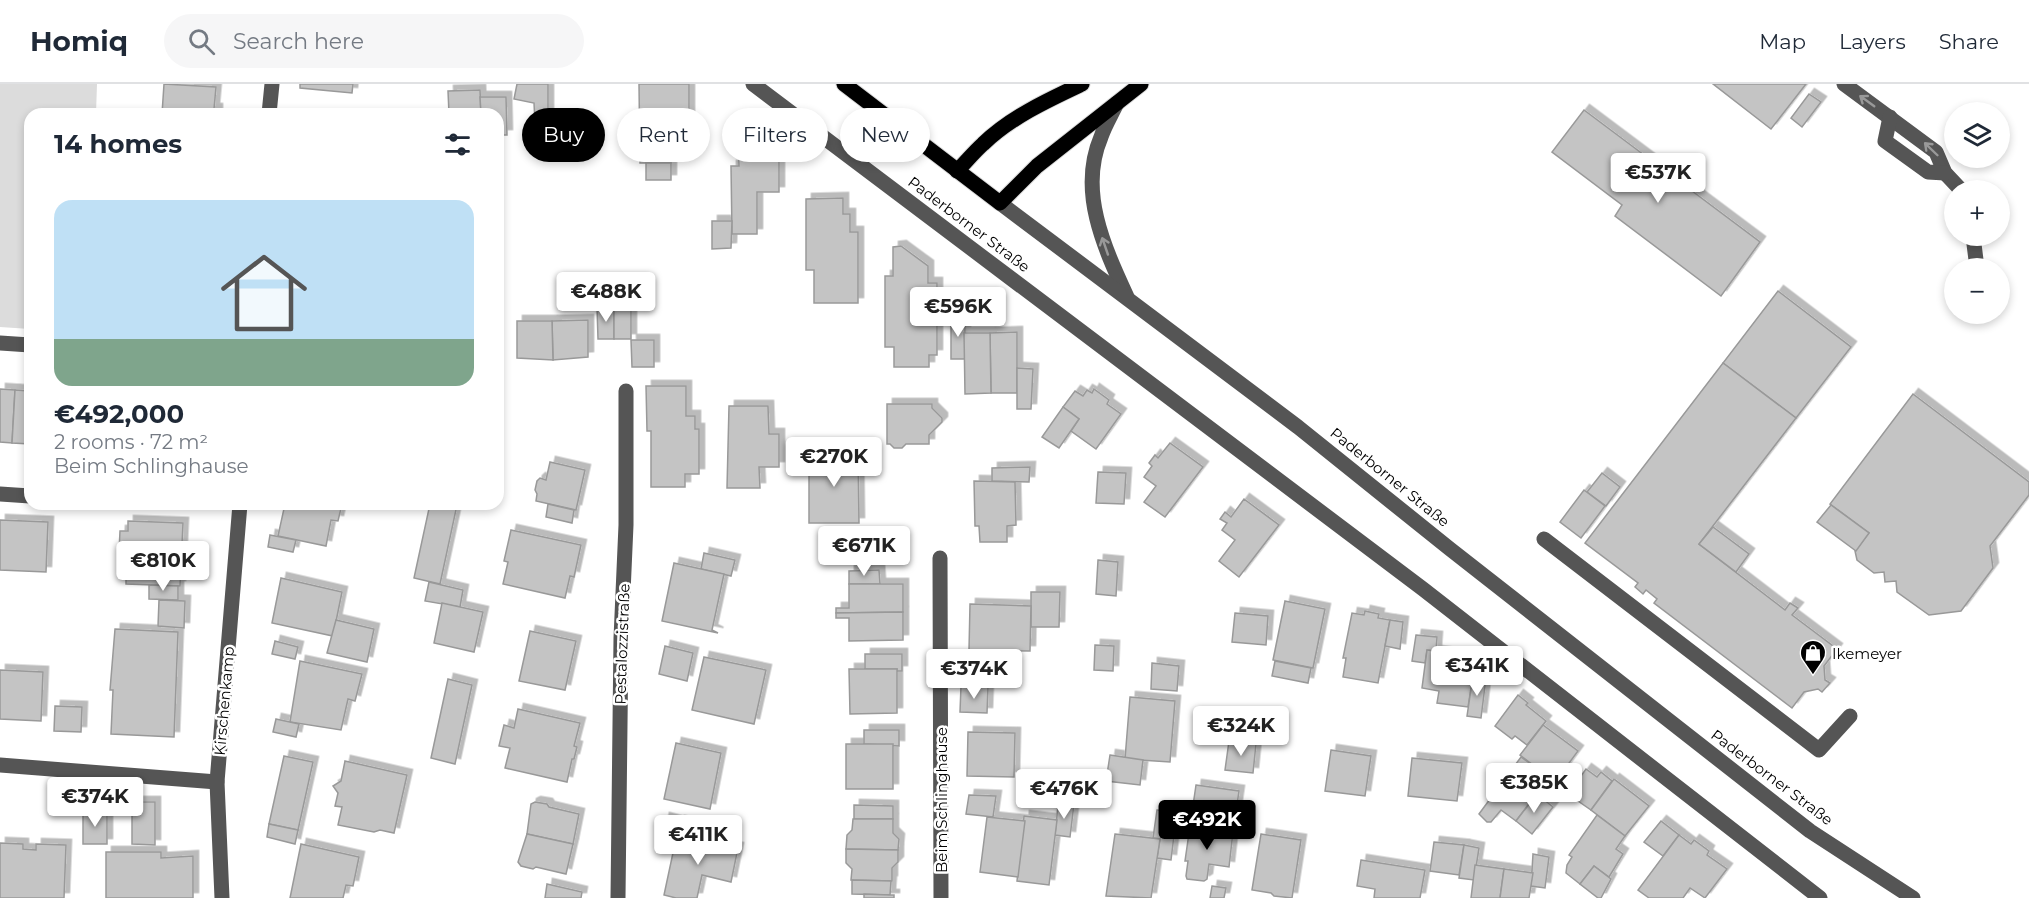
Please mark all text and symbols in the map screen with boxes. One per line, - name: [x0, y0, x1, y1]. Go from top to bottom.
- search box: [164, 14, 584, 68]
- text: Homiq: [30, 24, 128, 58]
- icon: search: [185, 25, 218, 58]
- text: Search here: [233, 28, 364, 55]
- text: Map: [1759, 29, 1806, 54]
- text: Layers: [1839, 29, 1906, 54]
- text: Share: [1939, 29, 1999, 54]
- one-way arrow: [1860, 94, 1876, 107]
- map controls: [1944, 102, 2010, 324]
- button: layers: [1944, 102, 2010, 168]
- chip: Buy: [522, 108, 605, 162]
- chip: Rent: [617, 108, 710, 162]
- chip: Filters: [722, 108, 828, 162]
- chip: New: [840, 108, 930, 162]
- text: 14 homes: [54, 128, 182, 160]
- icon: filters: [441, 128, 474, 161]
- one-way arrow: [1923, 142, 1938, 156]
- pin: €537K: [1616, 153, 1700, 204]
- text: €537K: [1625, 160, 1691, 184]
- street label: Paderborner Straße: [904, 172, 1034, 276]
- button: +: [1944, 180, 2010, 246]
- one-way arrow: [1099, 237, 1110, 256]
- icon: home: [210, 239, 318, 347]
- button: −: [1944, 258, 2010, 324]
- pin: €488K: [564, 272, 648, 323]
- text: €488K: [570, 279, 642, 303]
- pin: €596K: [916, 287, 1000, 338]
- text: €596K: [924, 294, 992, 318]
- text: €492,000: [54, 398, 184, 430]
- street label: Paderborner Straße: [1327, 423, 1453, 531]
- text: 2 rooms · 72 m²: [54, 430, 208, 454]
- pin: €270K: [792, 437, 876, 488]
- text: €270K: [800, 444, 868, 468]
- text: Beim Schlinghause: [54, 454, 249, 478]
- pin: €671K: [822, 526, 906, 577]
- text: €671K: [832, 533, 896, 557]
- pin: €810K: [121, 541, 205, 592]
- text: €810K: [130, 548, 196, 572]
- street label: Pestalozzistraße: [610, 583, 634, 705]
- shop icon: Ikemeyer: [1798, 638, 1828, 676]
- place label: Ikemeyer: [1832, 644, 1902, 663]
- street label: Kirschenkamp: [210, 646, 238, 756]
- pin: €341K: [1435, 646, 1519, 697]
- pin: €374K: [932, 649, 1016, 700]
- text: €341K: [1445, 653, 1509, 677]
- text: €374K: [940, 656, 1008, 680]
- pin: €324K: [1199, 706, 1283, 757]
- text: €324K: [1207, 713, 1275, 737]
- street label: Paderborner Straße: [1707, 725, 1837, 829]
- street label: Beim Schlinghause: [932, 727, 951, 873]
- pin: €385K: [1492, 763, 1576, 814]
- pin: €476K: [1022, 769, 1106, 820]
- text: €385K: [1500, 770, 1568, 794]
- text: €476K: [1030, 776, 1098, 800]
- pin: €374K: [53, 777, 137, 828]
- text: €374K: [61, 784, 129, 808]
- pin: €492K: [1165, 800, 1249, 851]
- text: €492K: [1173, 807, 1241, 831]
- pin: €411K: [656, 815, 740, 866]
- text: €411K: [668, 822, 728, 846]

